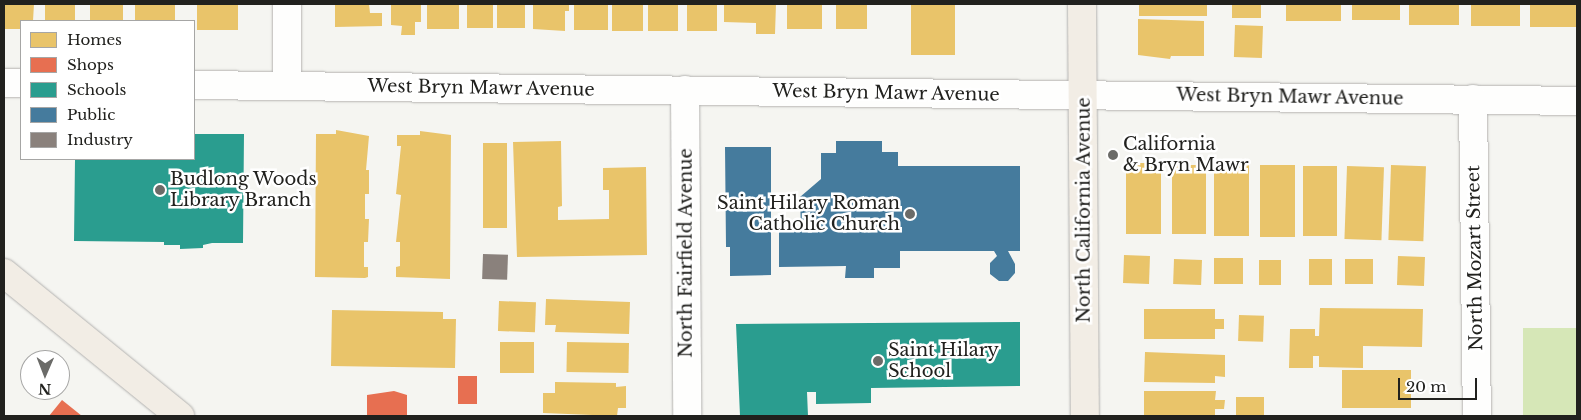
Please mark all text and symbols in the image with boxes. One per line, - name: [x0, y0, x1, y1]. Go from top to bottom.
- legend: [20, 20, 195, 160]
- text: Homes: [67, 30, 122, 49]
- text: Shops: [67, 55, 114, 74]
- street label: West Bryn Mawr Avenue: [367, 75, 595, 101]
- text: Schools: [67, 80, 126, 99]
- street label: West Bryn Mawr Avenue: [772, 80, 1000, 106]
- street label: West Bryn Mawr Avenue: [1176, 84, 1404, 110]
- street label: North California Avenue: [1073, 97, 1095, 323]
- text: Public: [67, 105, 115, 124]
- text: Industry: [67, 130, 133, 149]
- place label: California & Bryn Mawr: [1123, 134, 1249, 176]
- street label: North Fairfield Avenue: [675, 148, 697, 358]
- marker: California & Bryn Mawr: [1107, 149, 1119, 161]
- street label: North Mozart Street: [1463, 165, 1487, 351]
- place label: Budlong Woods Library Branch: [170, 169, 318, 212]
- marker: Budlong Woods Library Branch: [154, 184, 166, 196]
- place label: Saint Hilary Roman Catholic Church: [717, 193, 900, 235]
- marker: Saint Hilary Roman Catholic Church: [904, 208, 916, 220]
- place label: Saint Hilary School: [888, 340, 999, 382]
- north arrow: [20, 350, 70, 400]
- marker: Saint Hilary School: [872, 355, 884, 367]
- scale bar: [1401, 368, 1480, 400]
- text: 20 m: [1406, 377, 1446, 396]
- text: N: [38, 380, 52, 398]

